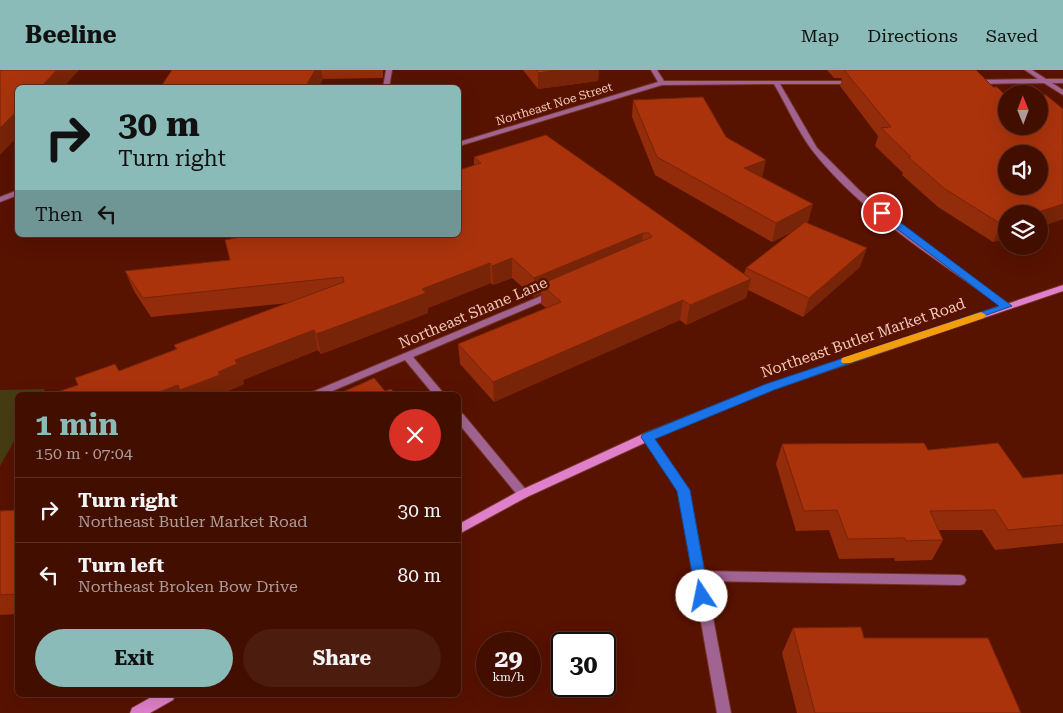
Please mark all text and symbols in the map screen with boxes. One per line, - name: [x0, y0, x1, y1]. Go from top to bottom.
- text: Beeline: [25, 21, 117, 49]
- text: Map: [801, 25, 839, 46]
- text: Directions: [867, 25, 958, 46]
- text: Saved: [986, 25, 1038, 46]
- street label: Northeast Noe Street: [494, 79, 615, 128]
- north arrow: [998, 85, 1048, 135]
- map controls: [998, 85, 1048, 255]
- text: 30 m: [118, 104, 200, 145]
- icon: right: [35, 105, 100, 170]
- button: sound: [998, 145, 1048, 195]
- text: Turn right: [118, 146, 226, 171]
- pin: [861, 192, 903, 234]
- icon: arrive: [868, 199, 896, 227]
- icon: left: [93, 200, 121, 228]
- text: Then: [35, 203, 83, 226]
- button: layers: [998, 205, 1048, 255]
- street label: Northeast Shane Lane: [396, 273, 550, 353]
- street label: Northeast Butler Market Road: [758, 294, 968, 382]
- text: 1 min: [35, 407, 118, 442]
- button: close: [389, 409, 441, 461]
- text: 150 m · 07:04: [35, 444, 133, 463]
- text: Turn right: [78, 489, 178, 512]
- icon: right: [35, 496, 63, 524]
- text: 30 m: [398, 499, 441, 522]
- text: Northeast Butler Market Road: [78, 512, 308, 531]
- text: Turn left: [78, 554, 164, 577]
- icon: left: [35, 561, 63, 589]
- text: 80 m: [398, 564, 441, 587]
- position arrow: [675, 569, 727, 621]
- text: Northeast Broken Bow Drive: [78, 577, 298, 596]
- button: Exit: [35, 629, 233, 687]
- button: Share: [243, 629, 441, 687]
- speed limit sign: 30: [551, 632, 616, 697]
- text: 29: [494, 644, 523, 673]
- text: km/h: [492, 670, 525, 684]

